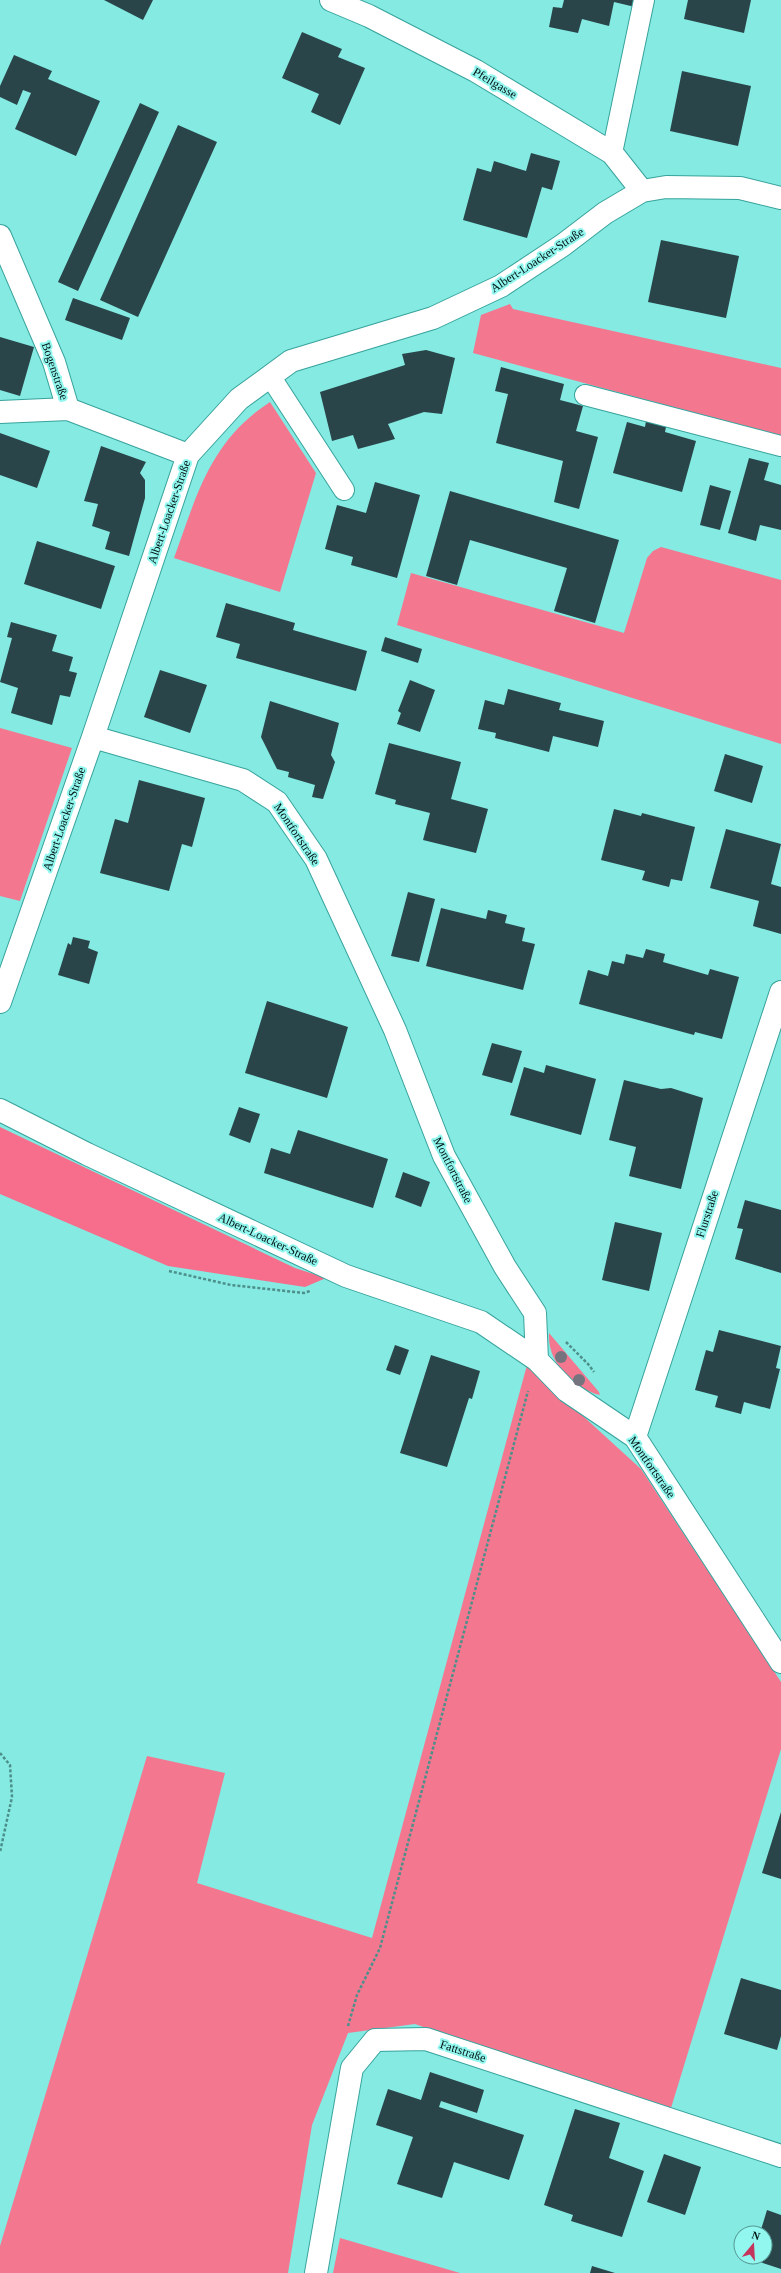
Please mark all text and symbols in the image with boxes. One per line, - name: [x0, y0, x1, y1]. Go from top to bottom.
- street label: Pfeilgasse: [471, 64, 519, 102]
- street label: Albert-Loacker-Straße: [488, 225, 586, 295]
- street label: Bogenstraße: [39, 340, 71, 402]
- street label: Albert-Loacker-Straße: [145, 458, 193, 566]
- street label: Albert-Loacker-Straße: [40, 765, 88, 873]
- street label: Montfortstraße: [271, 800, 323, 868]
- street label: Montfortstraße: [430, 1135, 476, 1205]
- street label: Flurstraße: [693, 1189, 721, 1239]
- street label: Albert-Loacker-Straße: [216, 1210, 320, 1268]
- street label: Montfortstraße: [626, 1434, 678, 1500]
- street label: Fattstraße: [438, 2037, 488, 2065]
- north arrow: [733, 2225, 773, 2265]
- text: N: [750, 2229, 762, 2242]

